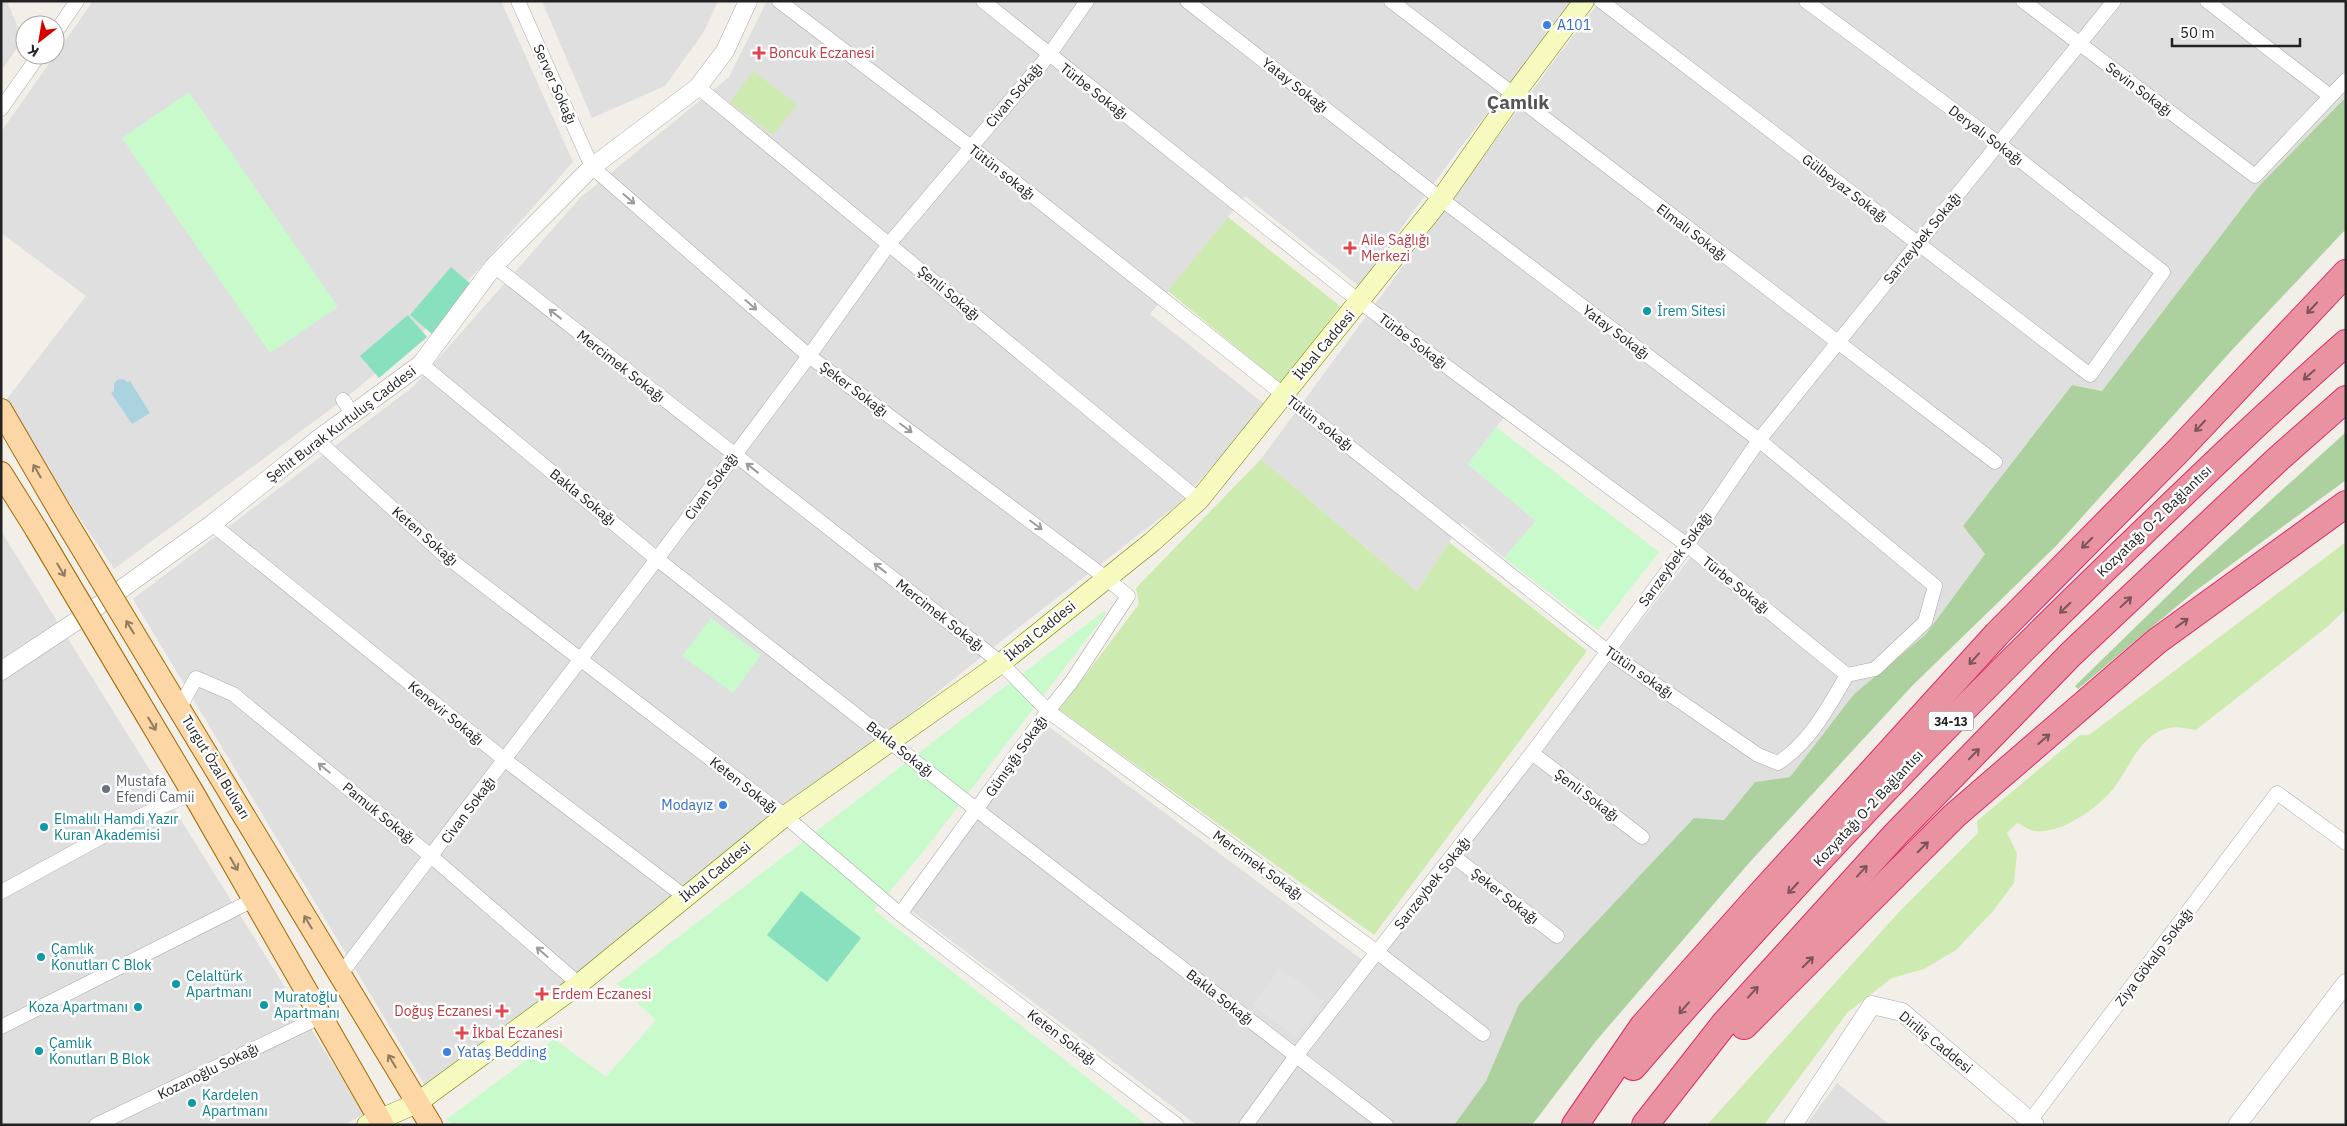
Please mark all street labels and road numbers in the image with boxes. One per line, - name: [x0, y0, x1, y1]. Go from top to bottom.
- street label: Server Sokağı: [529, 41, 581, 127]
- street label: Yatay Sokağı: [1258, 53, 1332, 117]
- street label: Sevin Sokağı: [2102, 58, 2176, 120]
- street label: Civan Sokağı: [982, 59, 1046, 131]
- street label: Türbe Sokağı: [1056, 59, 1132, 123]
- street label: Deryalı Sokağı: [1945, 101, 2027, 169]
- street label: Tütün sokağı: [965, 140, 1039, 204]
- street label: Gülbeyaz Sokağı: [1798, 150, 1892, 226]
- street label: Sarızeybek Sokağı: [1879, 188, 1965, 288]
- street label: Elmalı Sokağı: [1653, 200, 1731, 264]
- street label: Şenli Sokağı: [914, 262, 984, 324]
- street label: Yatay Sokağı: [1579, 301, 1653, 363]
- street label: İkbal Caddesi: [1289, 306, 1359, 384]
- street label: Türbe Sokağı: [1375, 309, 1451, 373]
- street label: Mercimek Sokağı: [573, 326, 669, 406]
- street label: Şeker Sokağı: [816, 358, 892, 420]
- street label: Şehit Burak Kurtuluş Caddesi: [263, 362, 419, 486]
- street label: Tütün sokağı: [1283, 391, 1357, 455]
- street label: Civan Sokağı: [680, 449, 742, 523]
- street label: Kozyatağı O-2 Bağlantısı: [2093, 461, 2215, 581]
- street label: Bakla Sokağı: [546, 465, 620, 529]
- street label: Keten Sokağı: [388, 502, 462, 570]
- street label: Sarızeybek Sokağı: [1634, 508, 1716, 610]
- street label: Türbe Sokağı: [1699, 552, 1773, 618]
- street label: Mercimek Sokağı: [892, 575, 988, 655]
- street label: İkbal Caddesi: [1001, 597, 1079, 665]
- street label: Tütün sokağı: [1601, 642, 1677, 702]
- street label: Kenevir Sokağı: [404, 677, 488, 749]
- road number: 34-13: [1928, 711, 1974, 730]
- street label: Turgut Özal Bulvarı: [178, 712, 254, 822]
- street label: Günışığı Sokağı: [981, 712, 1051, 800]
- street label: Bakla Sokağı: [863, 717, 937, 781]
- street label: Kozyatağı O-2 Bağlantısı: [1809, 746, 1927, 870]
- street label: Keten Sokağı: [706, 753, 782, 817]
- street label: Şenli Sokağı: [1551, 765, 1623, 825]
- street label: Civan Sokağı: [437, 773, 499, 847]
- street label: Pamuk Sokağı: [339, 778, 419, 848]
- street label: Mercimek Sokağı: [1209, 826, 1307, 904]
- street label: Sarızeybek Sokağı: [1390, 833, 1474, 933]
- street label: İkbal Caddesi: [676, 838, 754, 906]
- street label: Şeker Sokağı: [1468, 864, 1542, 928]
- street label: Ziya Gökalp Sokağı: [2111, 904, 2197, 1010]
- street label: Bakla Sokağı: [1183, 965, 1257, 1029]
- street label: Keten Sokağı: [1024, 1005, 1100, 1069]
- street label: Diriliş Caddesi: [1896, 1007, 1976, 1077]
- street label: Kozanoğlu Sokağı: [155, 1039, 261, 1103]

